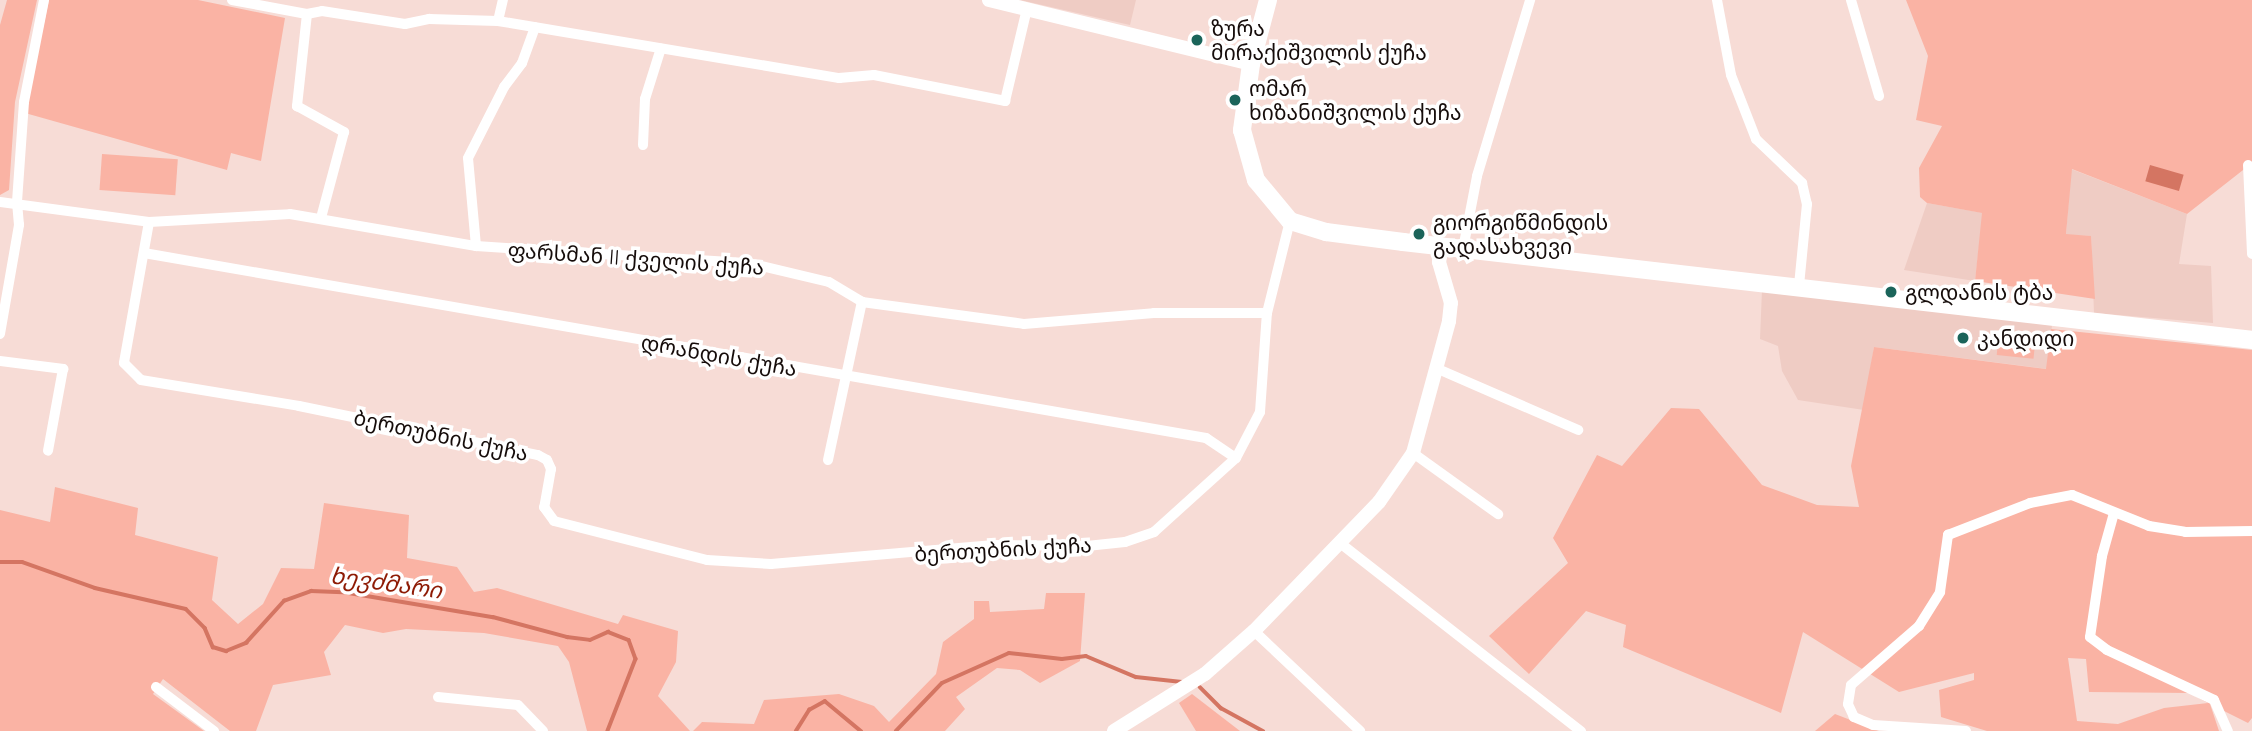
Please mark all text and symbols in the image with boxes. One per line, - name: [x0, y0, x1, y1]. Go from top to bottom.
- place label: ზურა მირაქიშვილის ქუჩა: [1211, 15, 1427, 65]
- marker: ზურა მირაქიშვილის ქუჩა: [1189, 32, 1205, 48]
- place label: ომარ ხიზანიშვილის ქუჩა: [1249, 75, 1462, 125]
- marker: ომარ ხიზანიშვილის ქუჩა: [1227, 92, 1243, 108]
- place label: გიორგიწმინდის გადასახვევი: [1433, 209, 1608, 259]
- marker: გიორგიწმინდის გადასახვევი: [1411, 226, 1427, 242]
- street label: ფარსმან II ქველის ქუჩა: [507, 236, 765, 280]
- place label: გლდანის ტბა: [1905, 279, 2053, 305]
- marker: გლდანის ტბა: [1883, 284, 1899, 300]
- place label: კანდიდი: [1977, 325, 2074, 351]
- street label: დრანდის ქუჩა: [639, 329, 799, 381]
- marker: კანდიდი: [1955, 330, 1971, 346]
- street label: ბერთუბნის ქუჩა: [351, 404, 531, 466]
- street label: ბერთუბნის ქუჩა: [914, 532, 1092, 566]
- water label: ხევძმარი: [328, 562, 444, 604]

